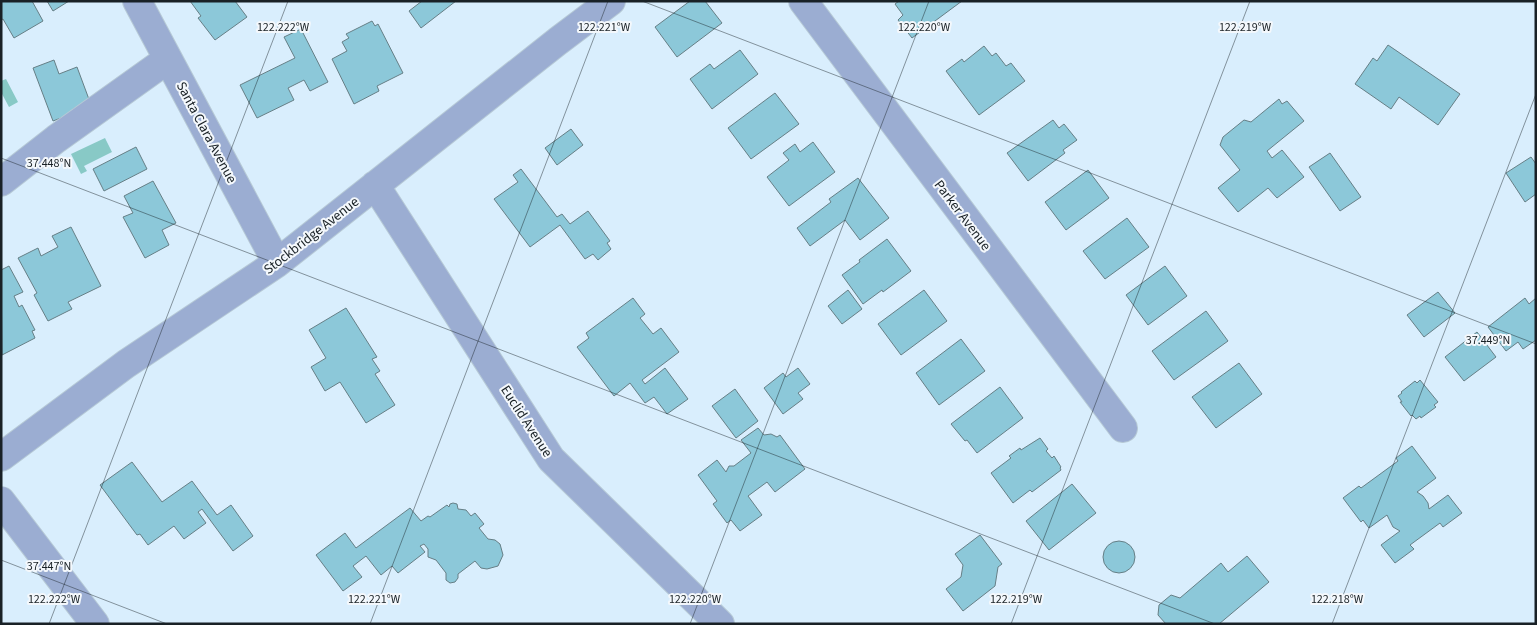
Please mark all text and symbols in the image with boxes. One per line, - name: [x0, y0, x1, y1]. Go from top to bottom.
- text: 122.222°W: [257, 19, 310, 36]
- text: 122.221°W: [578, 19, 631, 36]
- text: 122.220°W: [898, 19, 951, 36]
- text: 122.219°W: [1219, 19, 1272, 36]
- street label: Santa Clara Avenue: [171, 78, 241, 187]
- text: 37.448°N: [27, 155, 71, 172]
- street label: Parker Avenue: [929, 176, 995, 255]
- street label: Stockbridge Avenue: [260, 192, 364, 279]
- text: 37.449°N: [1466, 332, 1510, 349]
- street label: Euclid Avenue: [495, 382, 557, 461]
- text: 37.447°N: [27, 558, 71, 575]
- text: 122.222°W: [28, 591, 81, 608]
- text: 122.221°W: [348, 591, 401, 608]
- text: 122.220°W: [669, 591, 722, 608]
- text: 122.219°W: [990, 591, 1043, 608]
- text: 122.218°W: [1311, 591, 1364, 608]

